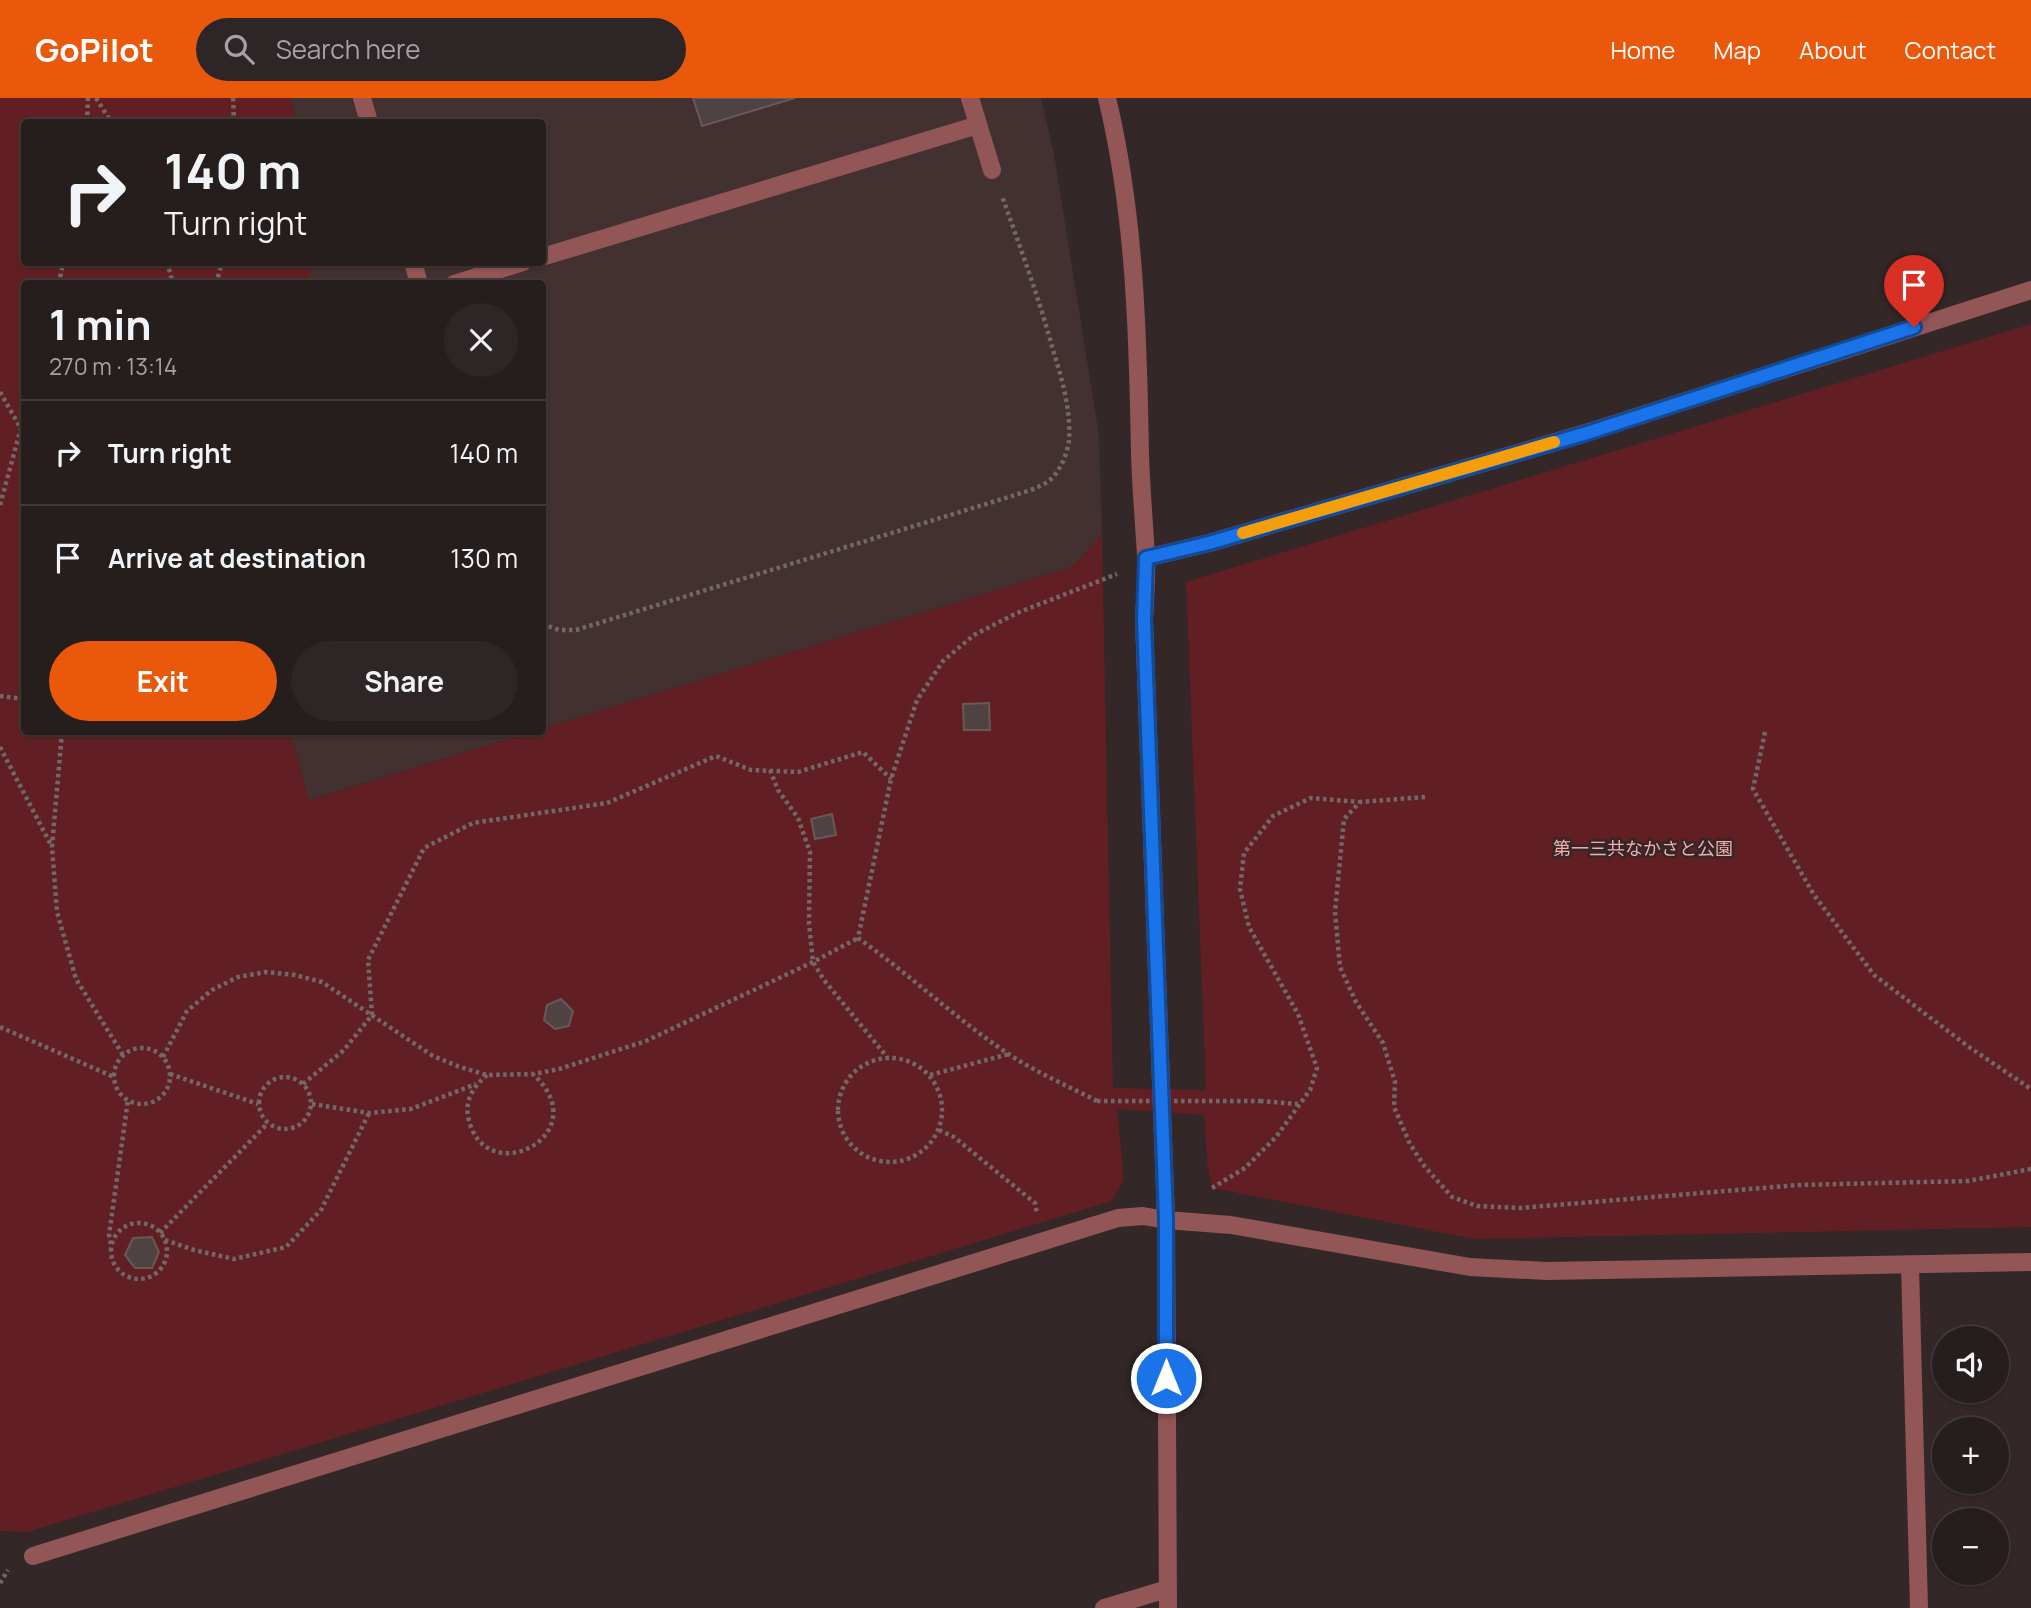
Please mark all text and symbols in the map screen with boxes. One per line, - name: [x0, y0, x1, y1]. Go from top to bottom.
- search box: [196, 18, 686, 81]
- text: GoPilot: [35, 27, 154, 72]
- icon: search: [220, 30, 258, 68]
- text: Search here: [276, 31, 420, 67]
- text: Home: [1610, 33, 1675, 66]
- text: Map: [1713, 33, 1761, 66]
- text: About: [1799, 33, 1867, 66]
- text: Contact: [1905, 33, 1996, 66]
- text: 140 m: [164, 137, 301, 204]
- icon: right: [49, 147, 140, 238]
- text: Turn right: [164, 201, 307, 245]
- pin: [1884, 255, 1944, 327]
- icon: arrive: [1895, 266, 1933, 304]
- text: 1 min: [49, 295, 152, 353]
- button: close: [444, 303, 518, 377]
- text: 270 m · 13:14: [49, 350, 177, 382]
- icon: right: [49, 434, 87, 472]
- text: Turn right: [108, 435, 232, 471]
- text: 140 m: [449, 435, 518, 471]
- icon: arrive: [49, 539, 87, 577]
- text: Arrive at destination: [108, 540, 366, 576]
- text: 130 m: [450, 540, 518, 576]
- button: Exit: [49, 641, 277, 721]
- button: Share: [291, 641, 518, 721]
- park label: 第一三共なかさと公園: [1553, 836, 1733, 860]
- map controls: [1932, 1326, 2009, 1585]
- button: sound: [1932, 1326, 2009, 1403]
- position arrow: [1129, 1341, 1203, 1415]
- button: +: [1932, 1417, 2009, 1494]
- button: −: [1932, 1508, 2009, 1585]

